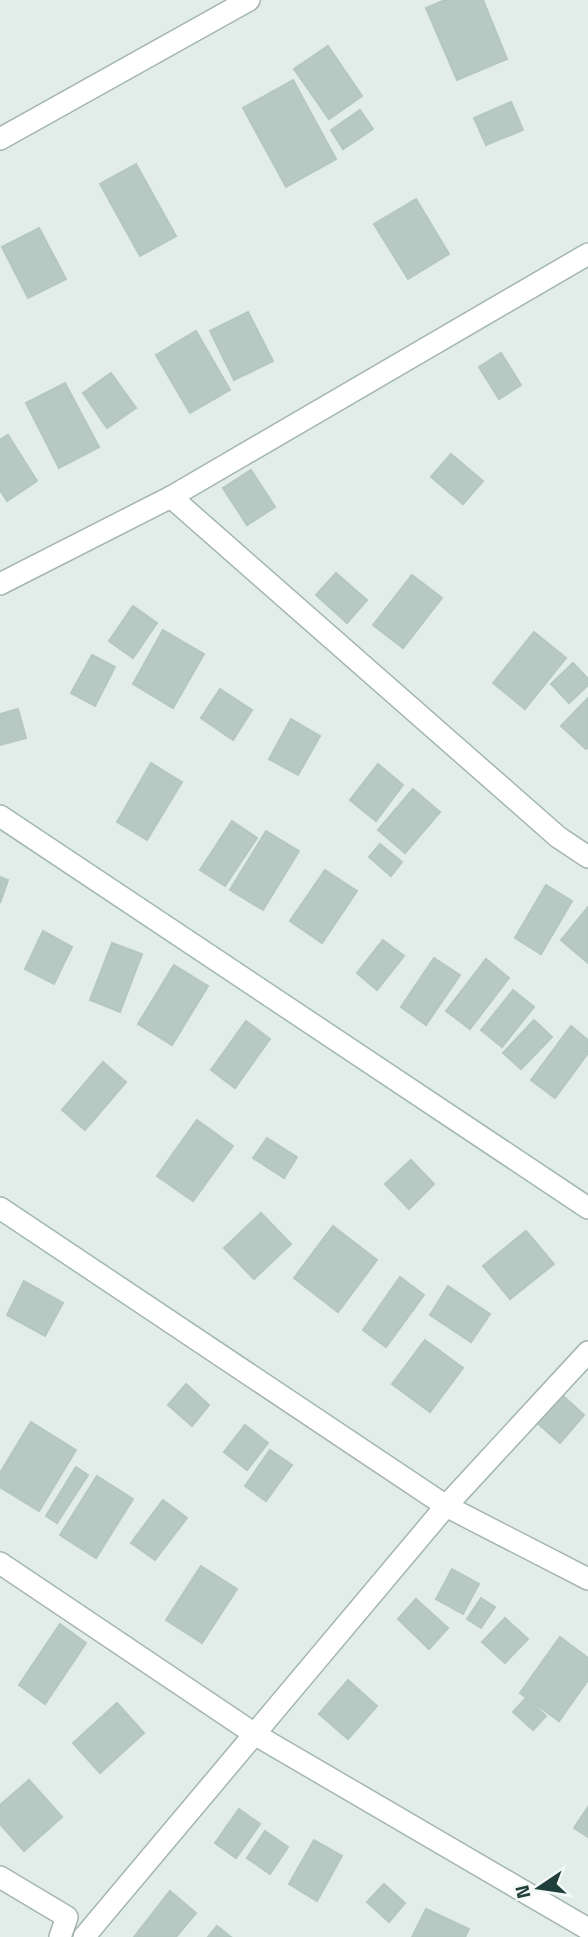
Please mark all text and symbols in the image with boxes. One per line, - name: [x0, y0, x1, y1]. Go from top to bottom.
- north arrow: [504, 1853, 574, 1923]
- text: N: [506, 1882, 538, 1902]

